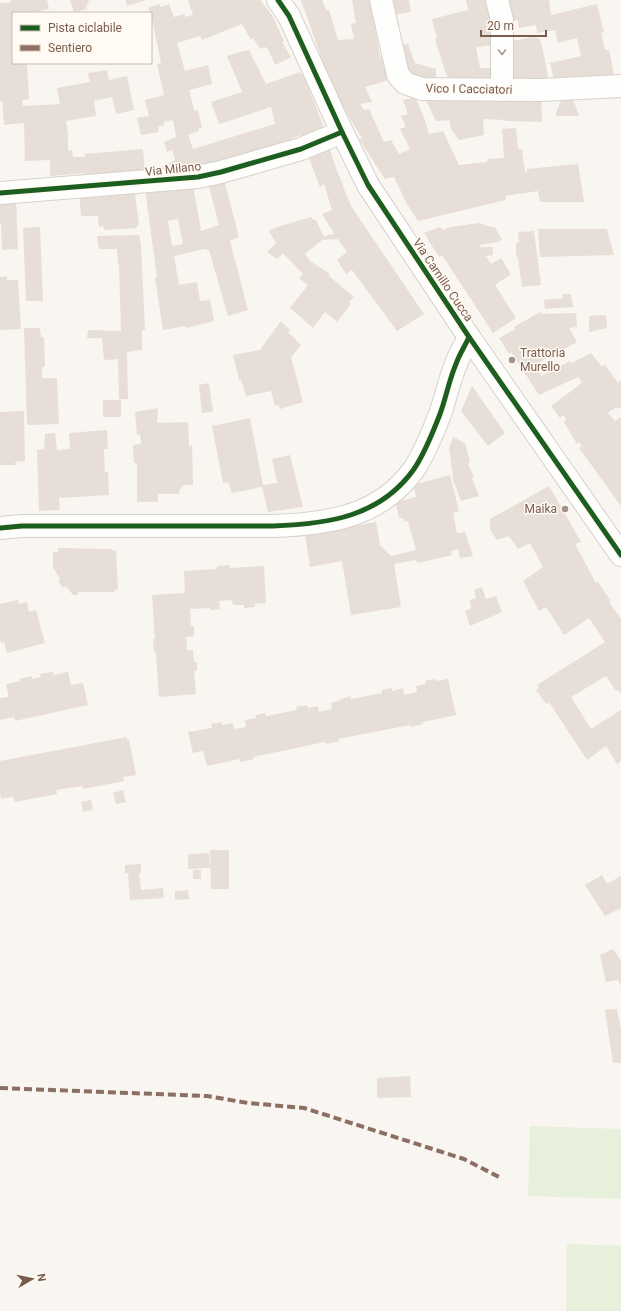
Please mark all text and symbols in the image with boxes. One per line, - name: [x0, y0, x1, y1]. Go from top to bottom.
- legend: [12, 12, 152, 64]
- scale bar: [481, 12, 546, 38]
- text: 20 m: [487, 19, 514, 33]
- text: Pista ciclabile: [48, 21, 122, 35]
- text: Sentiero: [48, 41, 92, 55]
- one-way arrow: [498, 49, 506, 55]
- street label: Vico I Cacciatori: [425, 81, 513, 97]
- street label: Via Milano: [144, 159, 202, 179]
- street label: Via Camillo Cucca: [410, 236, 476, 324]
- place label: Trattoria Murello: [520, 346, 565, 374]
- marker: Trattoria Murello: [507, 355, 517, 365]
- place label: Maika: [524, 502, 557, 516]
- marker: Maika: [560, 504, 570, 514]
- north arrow: [12, 1259, 52, 1299]
- text: N: [34, 1273, 48, 1283]

